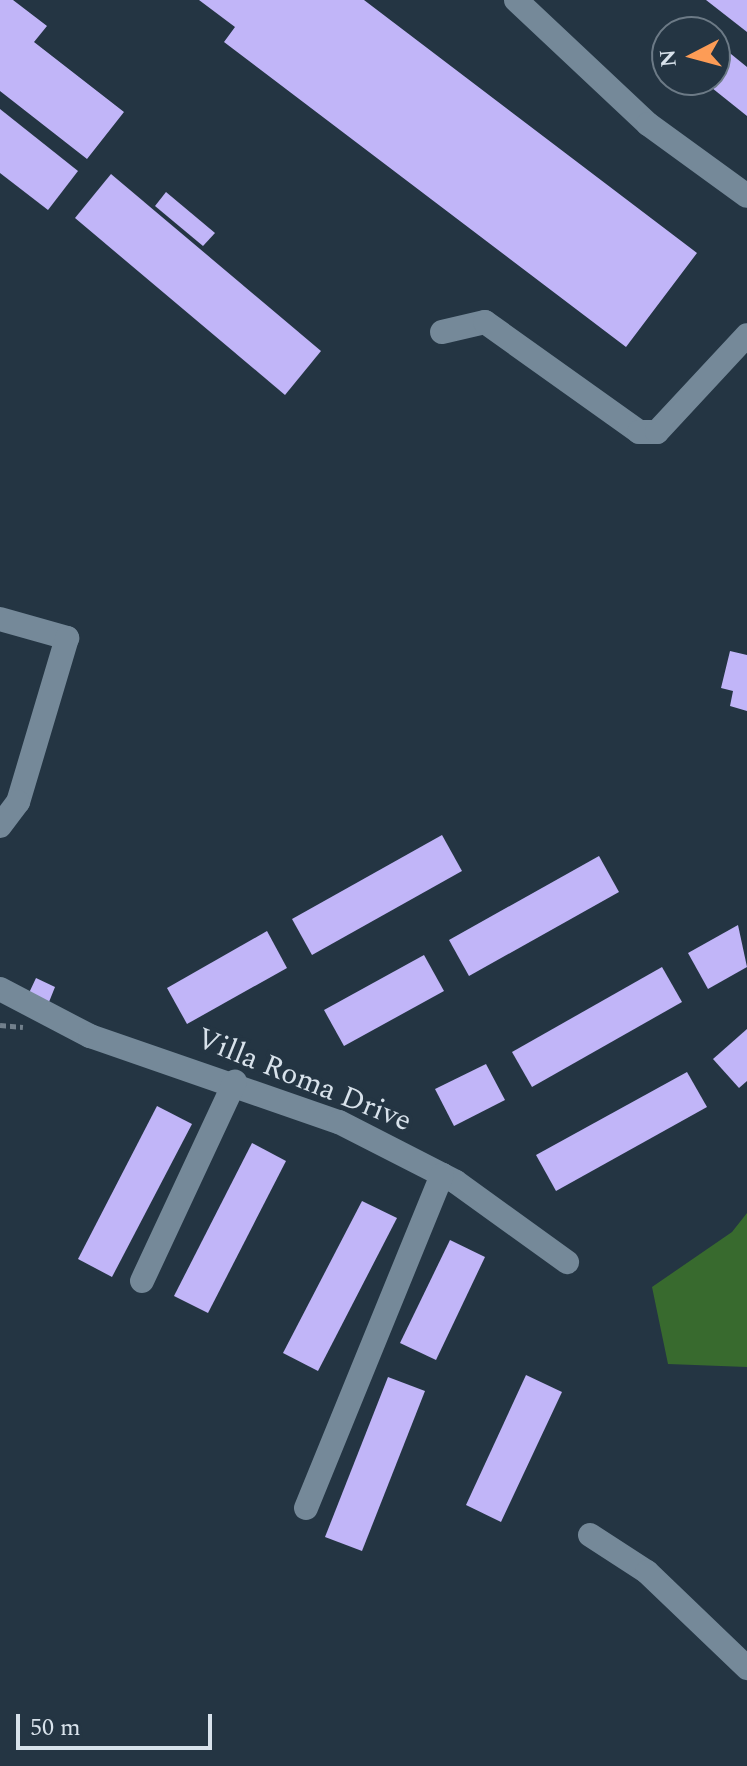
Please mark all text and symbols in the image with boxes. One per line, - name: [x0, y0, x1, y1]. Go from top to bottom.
- north arrow: [651, 16, 731, 96]
- text: N: [651, 48, 686, 69]
- street label: Villa Roma Drive: [191, 1020, 417, 1140]
- scale bar: [20, 1698, 216, 1748]
- text: 50 m: [30, 1710, 81, 1746]

